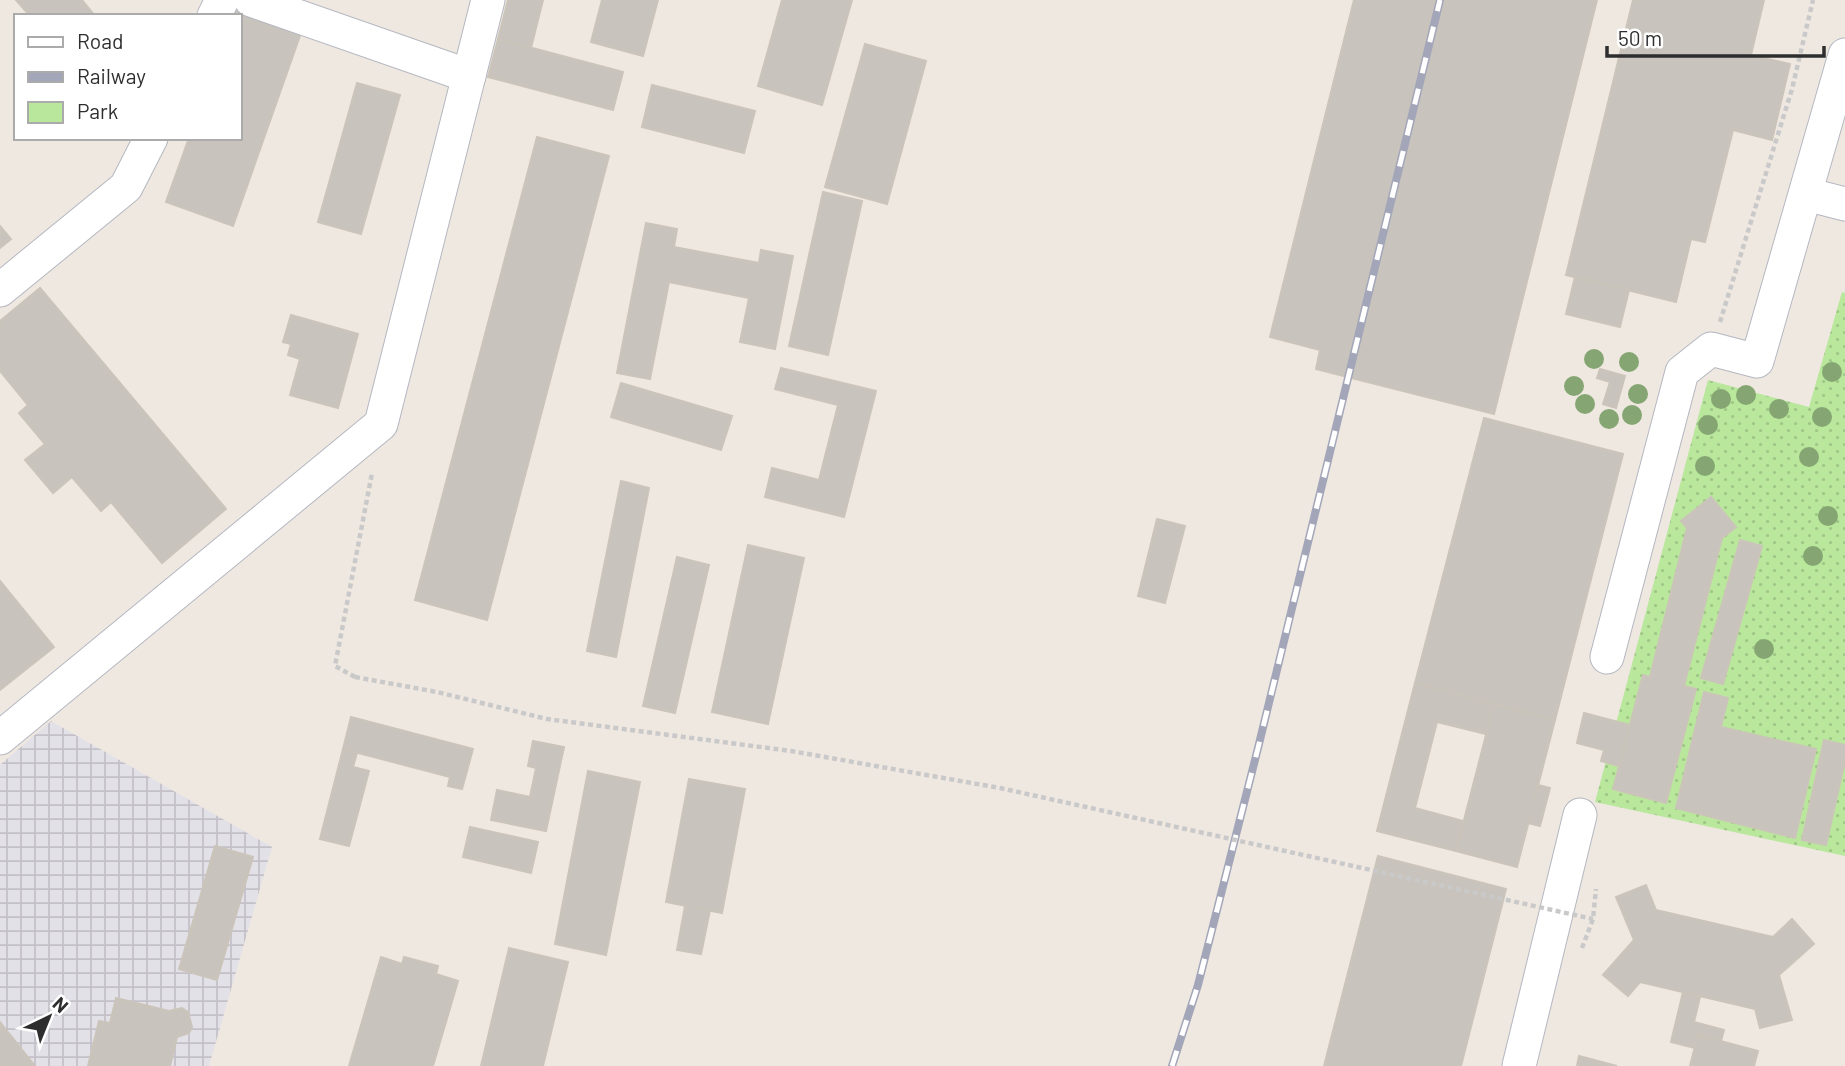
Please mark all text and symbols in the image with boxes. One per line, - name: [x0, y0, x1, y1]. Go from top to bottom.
- legend: [14, 14, 242, 140]
- scale bar: [1607, 14, 1824, 58]
- text: 50 m: [1618, 25, 1662, 50]
- text: Road: [77, 28, 123, 53]
- text: Railway: [77, 63, 146, 88]
- text: Park: [77, 98, 118, 123]
- north arrow: [14, 982, 84, 1052]
- text: N: [48, 991, 73, 1017]

